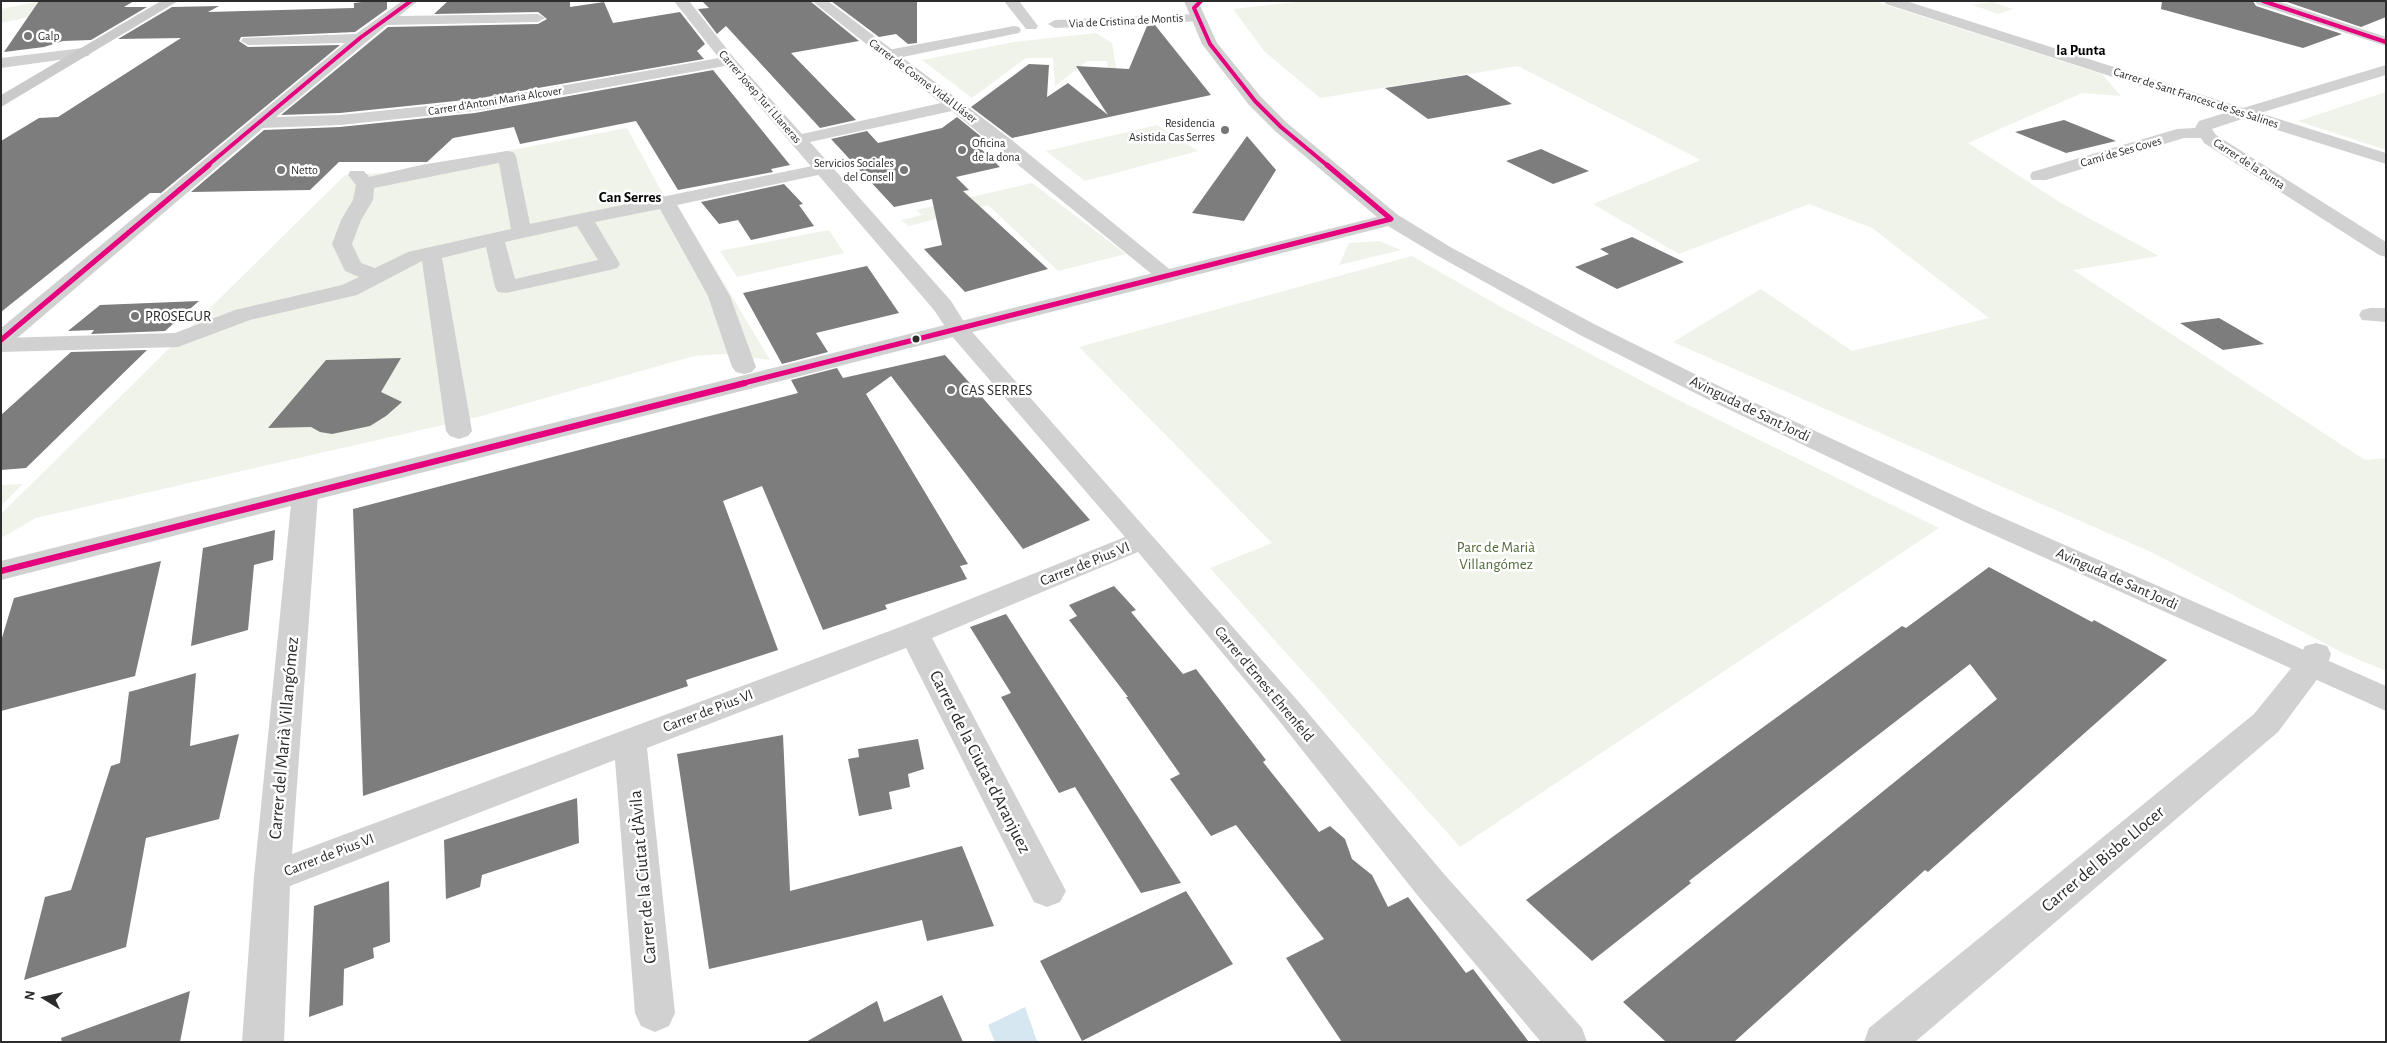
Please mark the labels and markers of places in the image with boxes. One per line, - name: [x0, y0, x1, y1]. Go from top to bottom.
- place label: Galp: [38, 29, 60, 43]
- marker: Galp: [22, 30, 34, 42]
- place label: Residencia Asistida Cas Serres: [1129, 116, 1215, 144]
- marker: Residencia Asistida Cas Serres: [1219, 124, 1231, 136]
- place label: Oficina de la dona: [972, 136, 1020, 164]
- marker: Oficina de la dona: [956, 144, 968, 156]
- place label: Servicios Sociales del Consell: [814, 156, 894, 184]
- place label: Netto: [291, 163, 318, 177]
- marker: Netto: [275, 164, 287, 176]
- marker: Servicios Sociales del Consell: [898, 164, 910, 176]
- place label: PROSEGUR: [145, 307, 211, 325]
- marker: PROSEGUR: [129, 310, 141, 322]
- unlabelled marker: [911, 334, 921, 344]
- place label: CAS SERRES: [961, 381, 1032, 399]
- marker: CAS SERRES: [945, 384, 957, 396]

